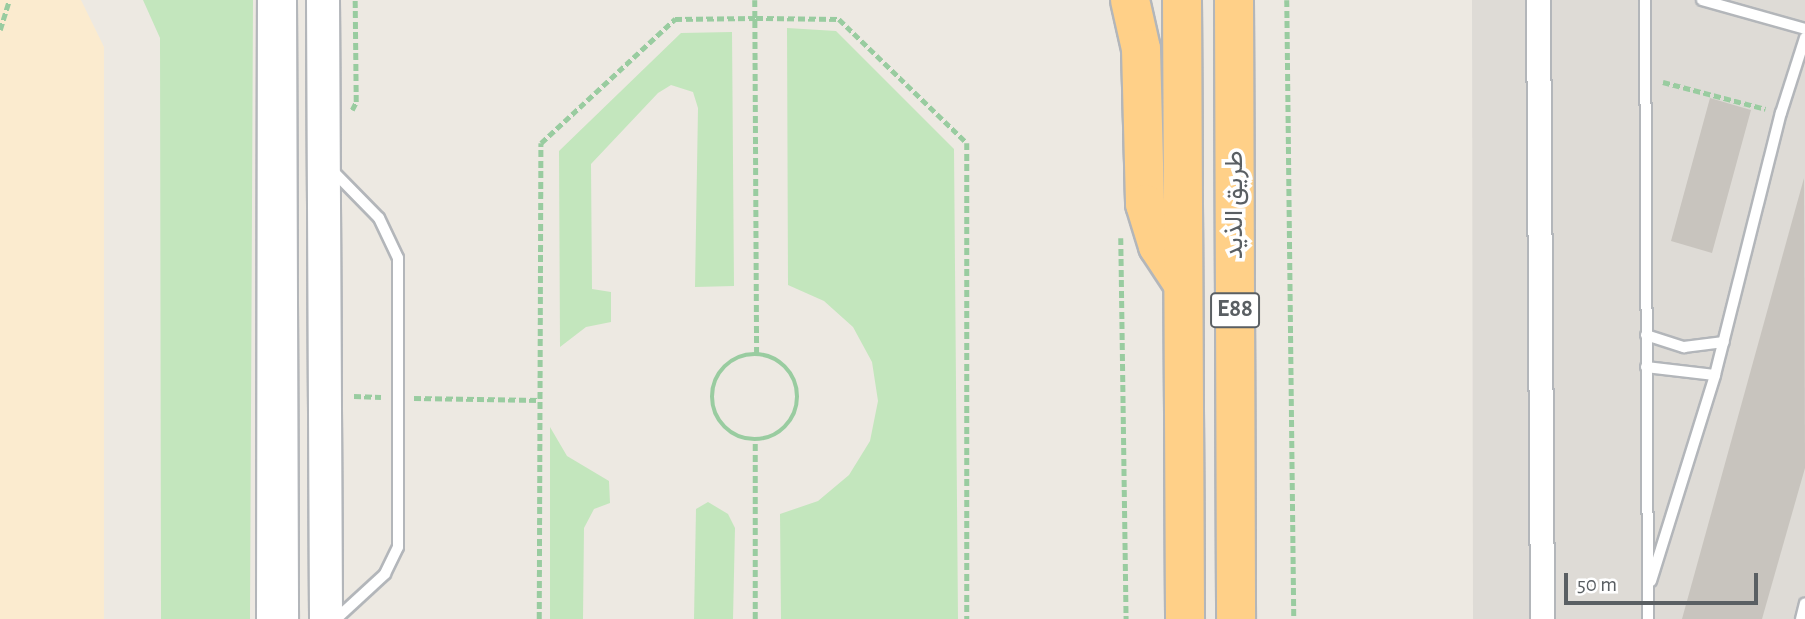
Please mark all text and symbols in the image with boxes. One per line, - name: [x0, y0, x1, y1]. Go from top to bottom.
- street label: طريق الذيد: [1219, 151, 1251, 259]
- road number: E88: [1209, 290, 1261, 330]
- scale bar: [1567, 560, 1761, 604]
- text: 50 m: [1577, 574, 1617, 595]

